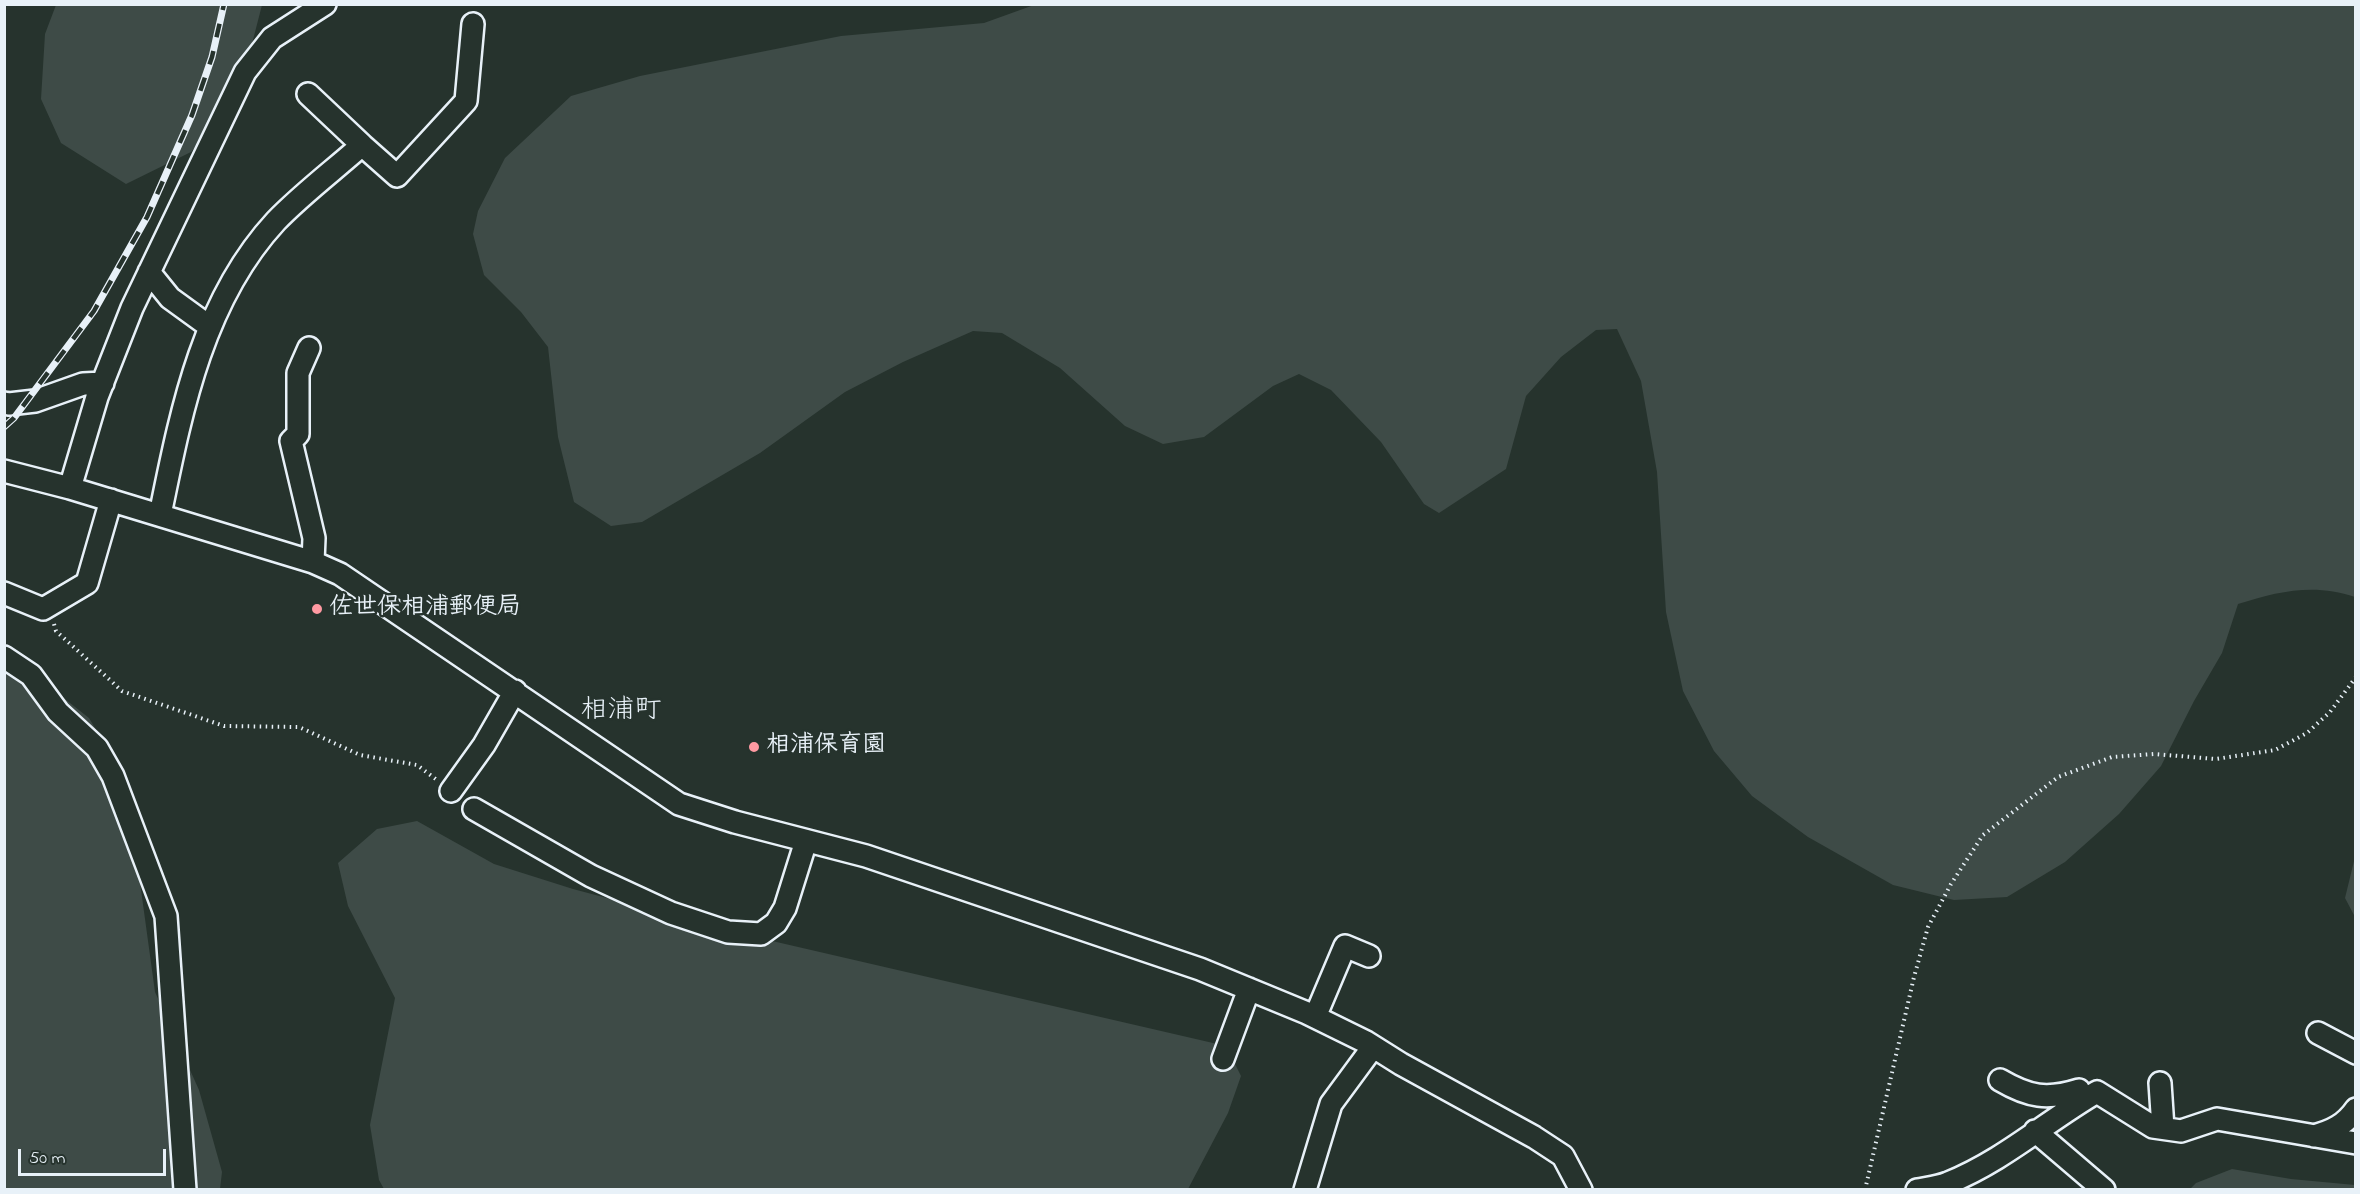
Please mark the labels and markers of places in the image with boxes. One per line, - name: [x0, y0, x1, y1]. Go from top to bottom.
- place label: 佐世保相浦郵便局: [329, 595, 521, 623]
- marker: 佐世保相浦郵便局: [310, 602, 324, 616]
- place label: 相浦保育園: [766, 733, 886, 761]
- marker: 相浦保育園: [747, 740, 761, 754]

